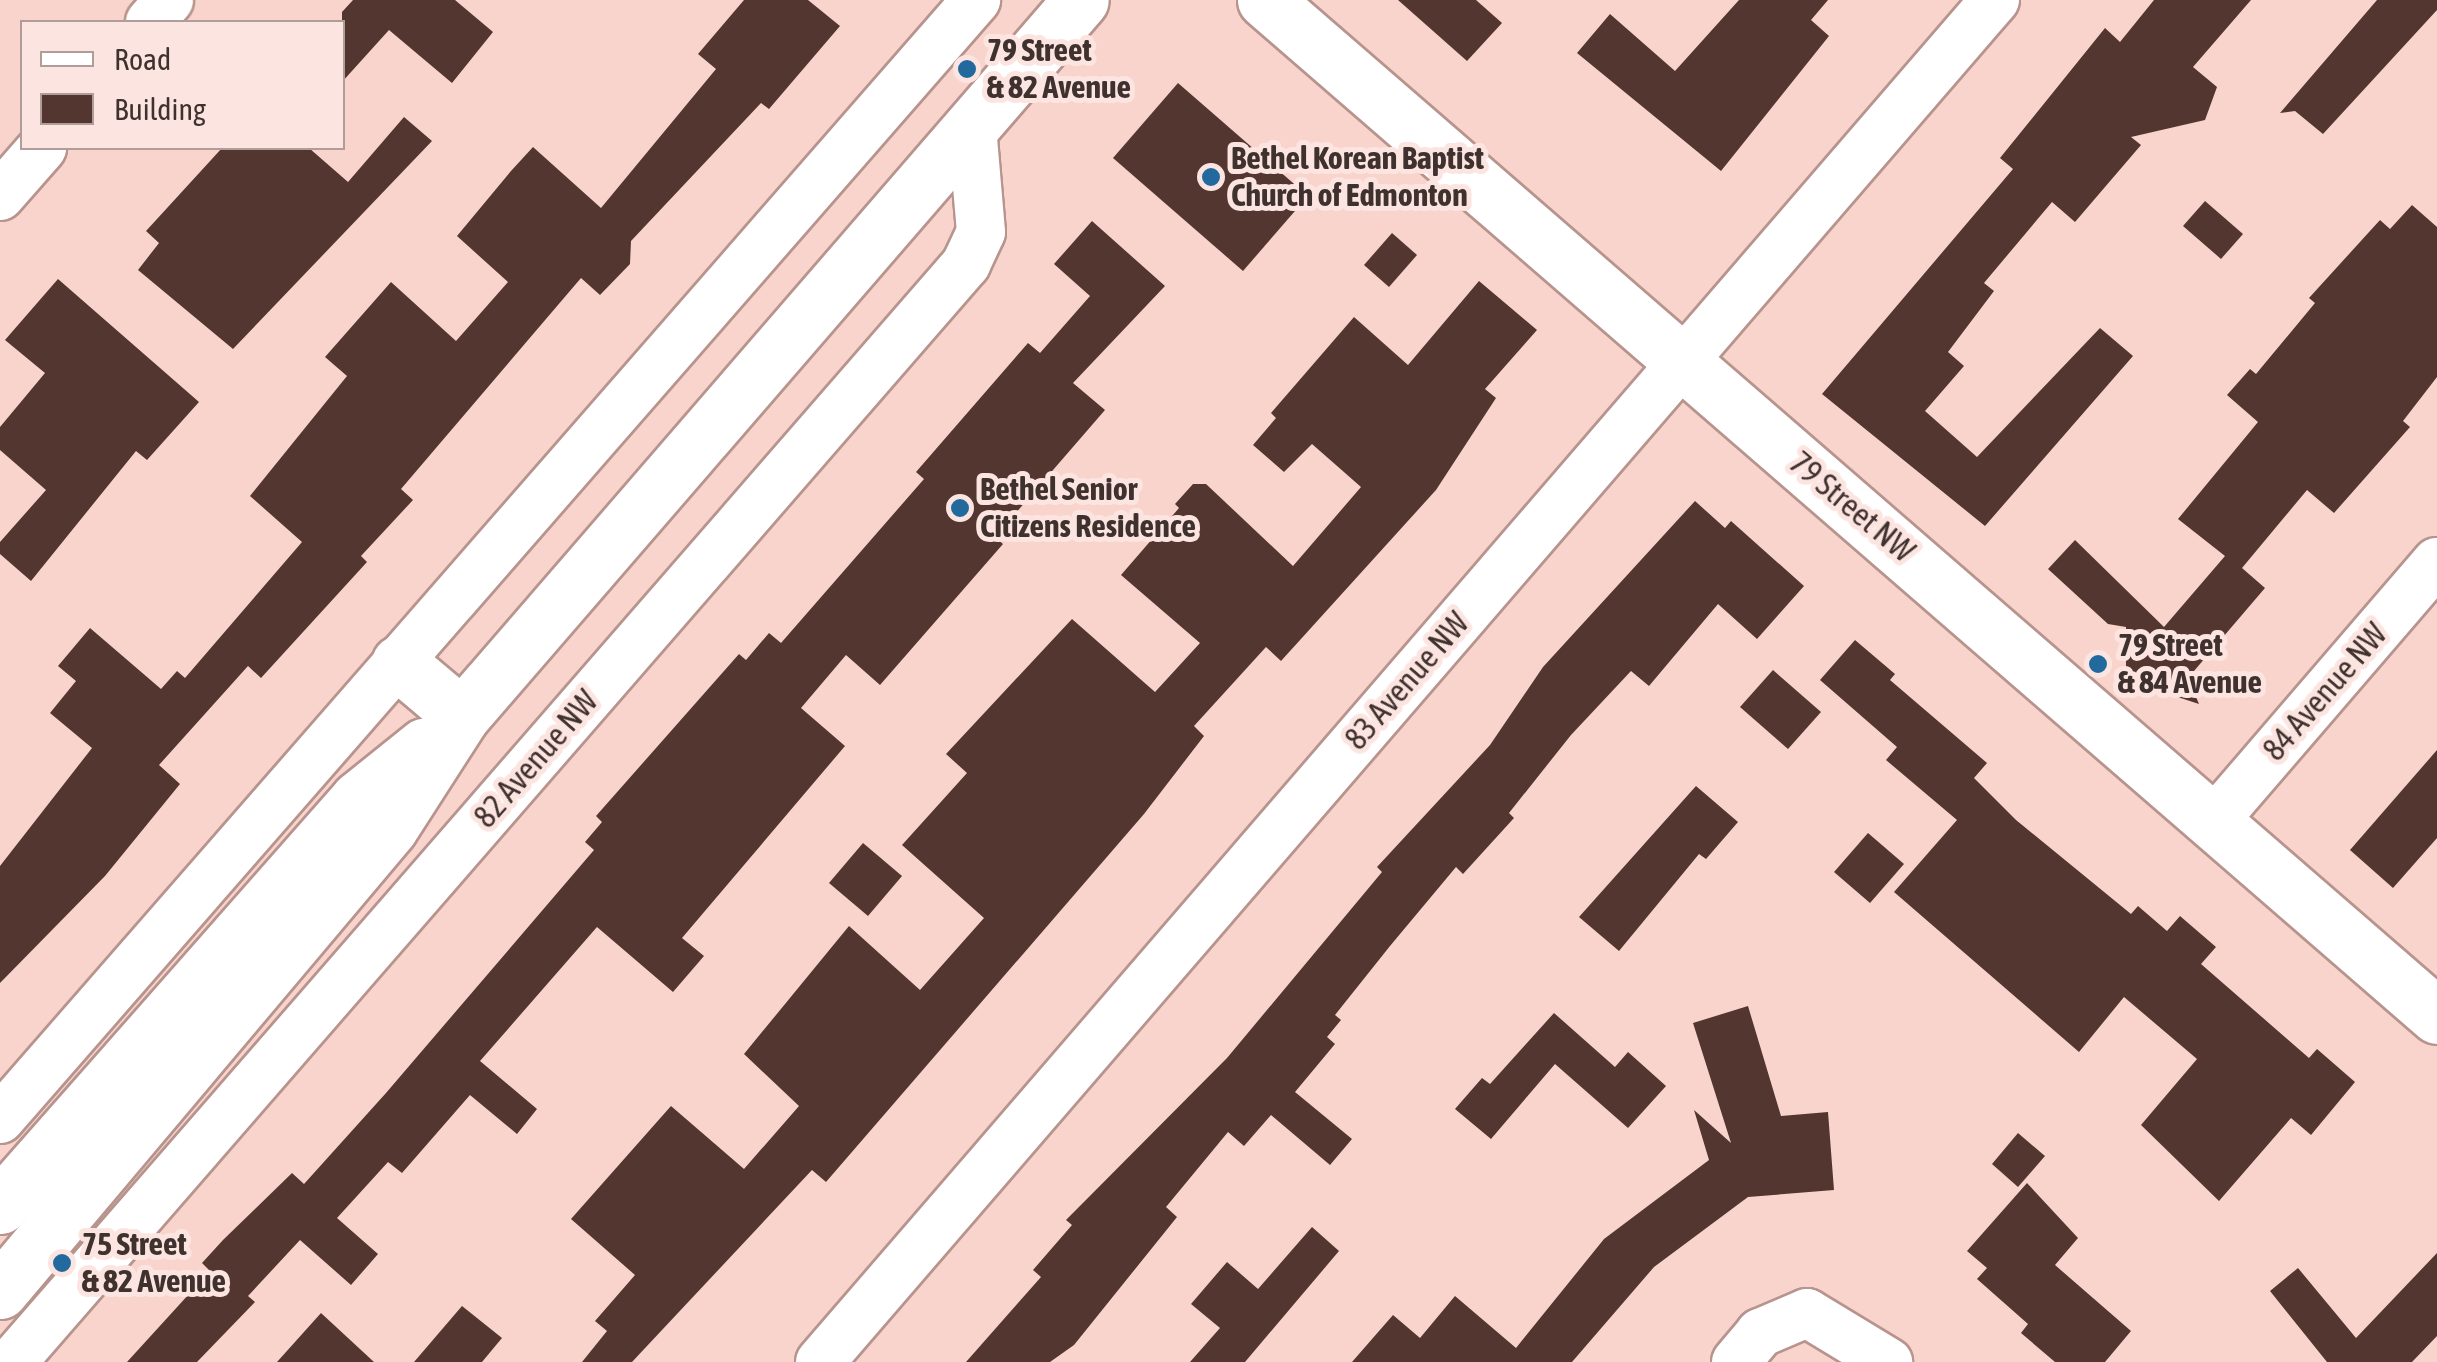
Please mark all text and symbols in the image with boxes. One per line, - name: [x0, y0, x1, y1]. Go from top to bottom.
- legend: [20, 20, 345, 150]
- place label: 79 Street & 82 Avenue: [987, 32, 1131, 107]
- text: Road: [114, 42, 171, 76]
- marker: 79 Street & 82 Avenue: [956, 58, 978, 80]
- text: Building: [114, 92, 206, 126]
- place label: Bethel Korean Baptist Church of Edmonton: [1231, 140, 1484, 215]
- marker: Bethel Korean Baptist Church of Edmonton: [1200, 166, 1222, 188]
- street label: 79 Street NW: [1782, 444, 1922, 570]
- place label: Bethel Senior Citizens Residence: [980, 471, 1196, 546]
- marker: Bethel Senior Citizens Residence: [949, 497, 971, 519]
- street label: 83 Avenue NW: [1337, 604, 1477, 758]
- street label: 84 Avenue NW: [2255, 615, 2395, 769]
- place label: 79 Street & 84 Avenue: [2118, 627, 2262, 702]
- marker: 79 Street & 84 Avenue: [2087, 653, 2109, 675]
- street label: 82 Avenue NW: [466, 682, 606, 836]
- place label: 75 Street & 82 Avenue: [82, 1226, 226, 1301]
- marker: 75 Street & 82 Avenue: [51, 1252, 73, 1274]

